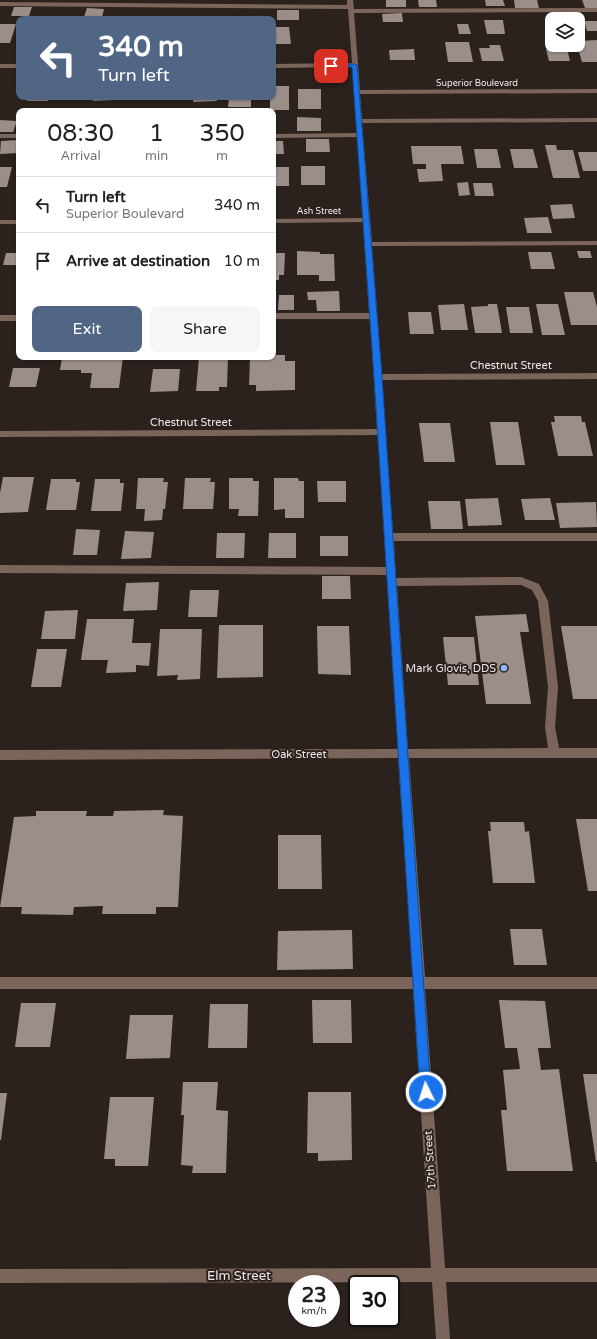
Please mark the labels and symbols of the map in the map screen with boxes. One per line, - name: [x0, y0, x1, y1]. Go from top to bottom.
- pin: [314, 49, 348, 83]
- street label: Superior Boulevard: [436, 78, 518, 89]
- street label: Ash Street: [297, 206, 342, 217]
- street label: Chestnut Street: [470, 359, 552, 372]
- street label: Chestnut Street: [150, 416, 232, 429]
- place label: Mark Glovis, DDS: [406, 662, 496, 675]
- marker: Mark Glovis, DDS: [499, 663, 509, 673]
- street label: Oak Street: [271, 748, 327, 761]
- position arrow: [405, 1071, 447, 1113]
- street label: 17th Street: [421, 1130, 439, 1190]
- street label: Elm Street: [207, 1268, 271, 1284]
- speed limit sign: 30: [348, 1275, 400, 1327]

